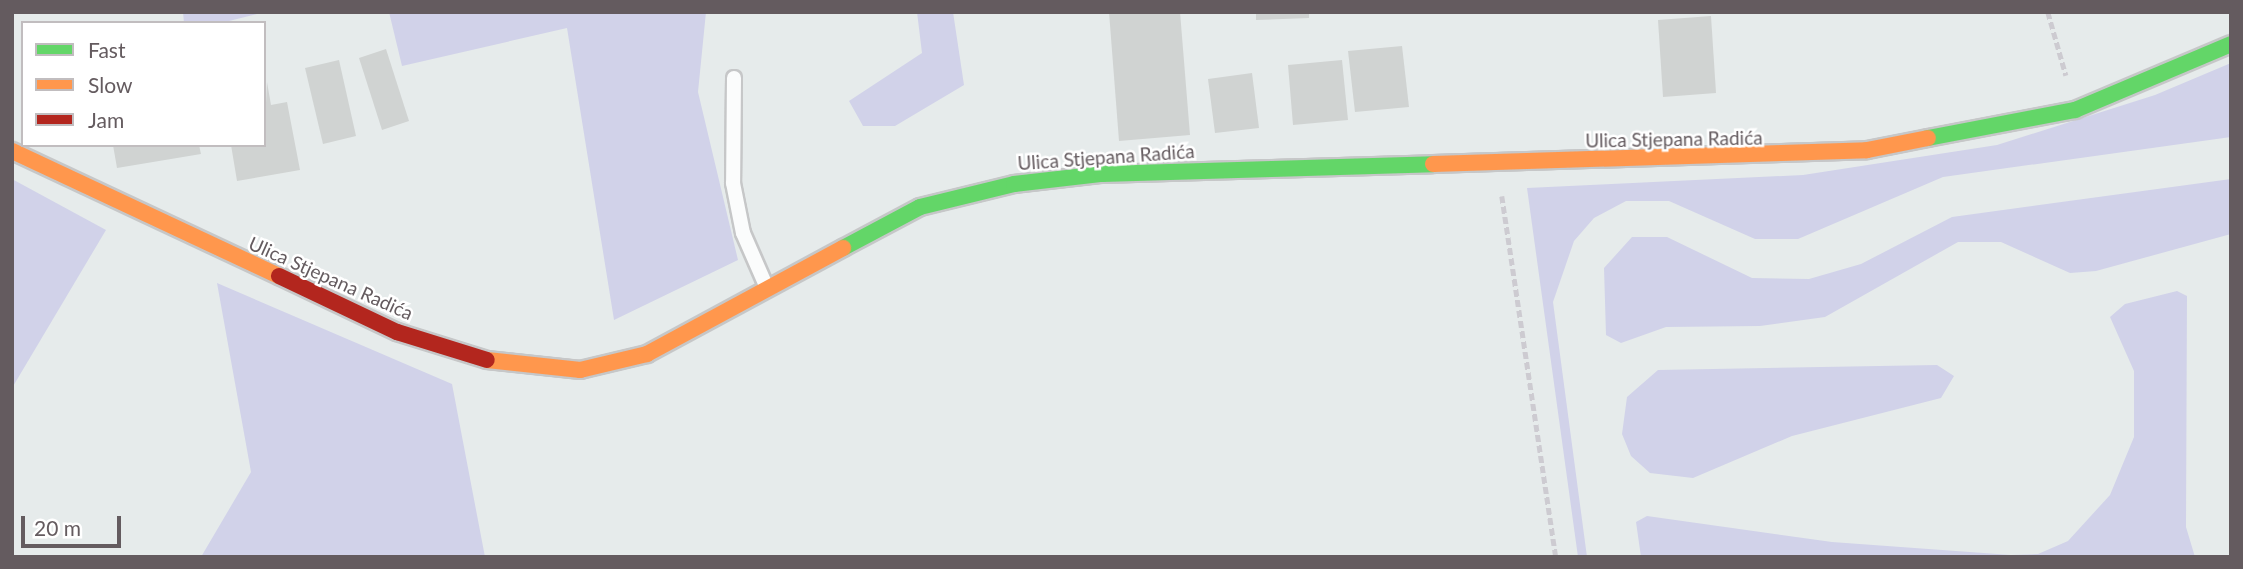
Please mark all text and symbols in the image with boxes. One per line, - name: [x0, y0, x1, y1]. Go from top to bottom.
- legend: [21, 21, 266, 147]
- text: Fast: [88, 37, 125, 62]
- text: Slow: [88, 72, 132, 97]
- text: Jam: [88, 107, 124, 132]
- street label: Ulica Stjepana Radića: [1585, 126, 1763, 152]
- street label: Ulica Stjepana Radića: [1017, 139, 1195, 175]
- street label: Ulica Stjepana Radića: [245, 232, 417, 324]
- scale bar: [24, 503, 124, 546]
- text: 20 m: [34, 515, 81, 540]

